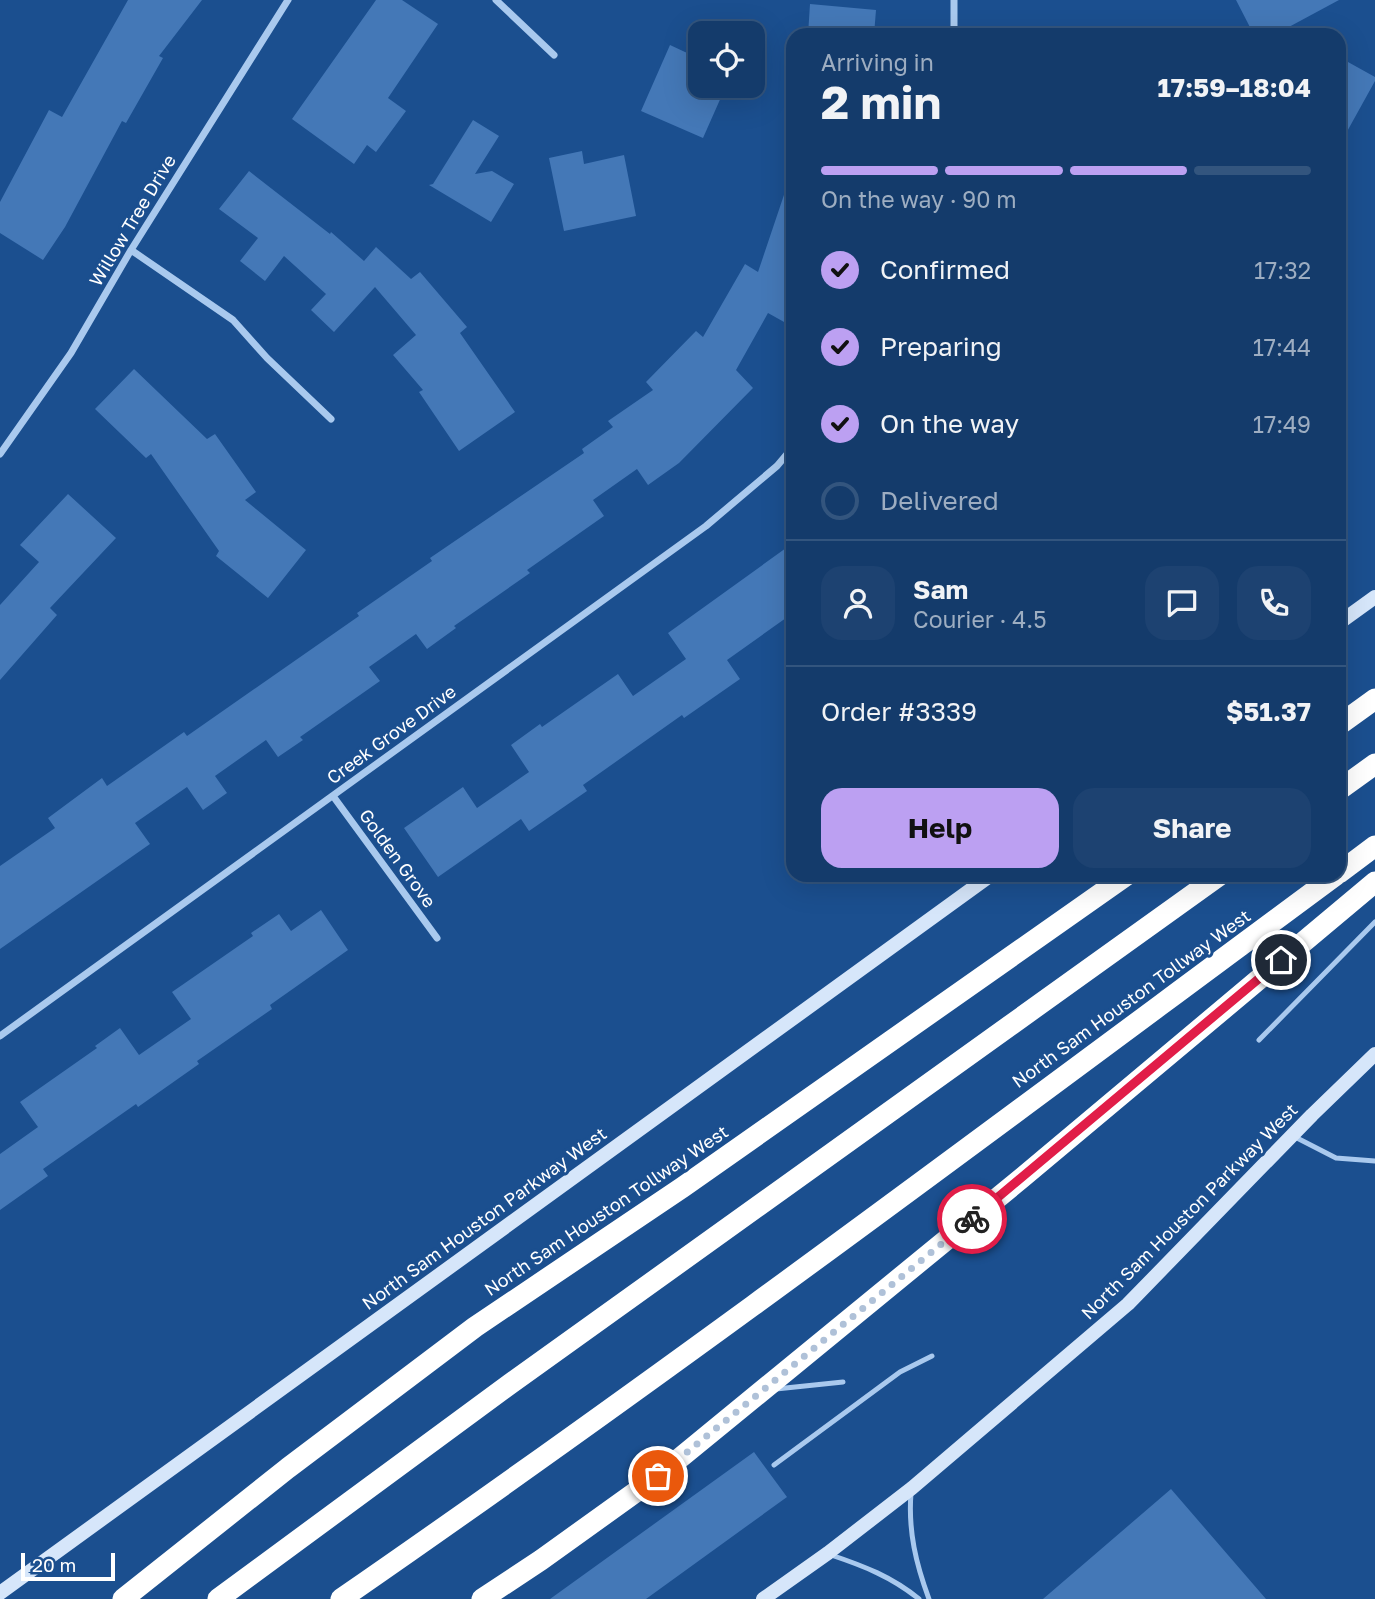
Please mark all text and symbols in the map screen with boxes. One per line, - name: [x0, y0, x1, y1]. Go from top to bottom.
- map controls: [688, 21, 765, 98]
- button: locate: [688, 21, 765, 98]
- text: Arriving in: [821, 48, 934, 76]
- text: 17:59–18:04: [1157, 72, 1311, 103]
- text: 2 min: [821, 74, 941, 129]
- street label: Willow Tree Drive: [84, 150, 180, 290]
- text: On the way · 90 m: [821, 185, 1017, 213]
- icon: check: [821, 251, 859, 289]
- text: Confirmed: [880, 254, 1010, 285]
- text: 17:32: [1254, 256, 1311, 284]
- icon: check: [821, 328, 859, 366]
- text: Preparing: [880, 331, 1002, 362]
- text: 17:44: [1253, 333, 1311, 361]
- icon: check: [821, 405, 859, 443]
- text: On the way: [880, 408, 1019, 439]
- text: 17:49: [1253, 410, 1311, 438]
- text: Delivered: [880, 485, 999, 516]
- button: person: [821, 566, 895, 640]
- button: chat: [1145, 566, 1219, 640]
- button: phone: [1237, 566, 1311, 640]
- text: Sam: [913, 574, 968, 605]
- text: Courier · 4.5: [913, 605, 1046, 633]
- street label: Creek Grove Drive: [322, 680, 460, 788]
- text: Order #3339: [821, 696, 977, 727]
- text: $51.37: [1226, 696, 1311, 727]
- button: Help: [821, 788, 1059, 868]
- button: Share: [1073, 788, 1311, 868]
- street label: Golden Grove: [355, 804, 441, 912]
- street label: North Sam Houston Tollway West: [1008, 904, 1254, 1092]
- pin: [1251, 930, 1311, 990]
- icon: home: [1262, 941, 1300, 979]
- street label: North Sam Houston Parkway West: [1076, 1098, 1302, 1324]
- street label: North Sam Houston Tollway West: [480, 1120, 732, 1300]
- street label: North Sam Houston Parkway West: [358, 1122, 610, 1314]
- courier: [937, 1184, 1007, 1254]
- icon: bike: [953, 1200, 991, 1238]
- pin: [628, 1446, 688, 1506]
- icon: bag: [639, 1457, 677, 1495]
- scale bar: [21, 1550, 116, 1582]
- text: 20 m: [32, 1553, 76, 1576]

